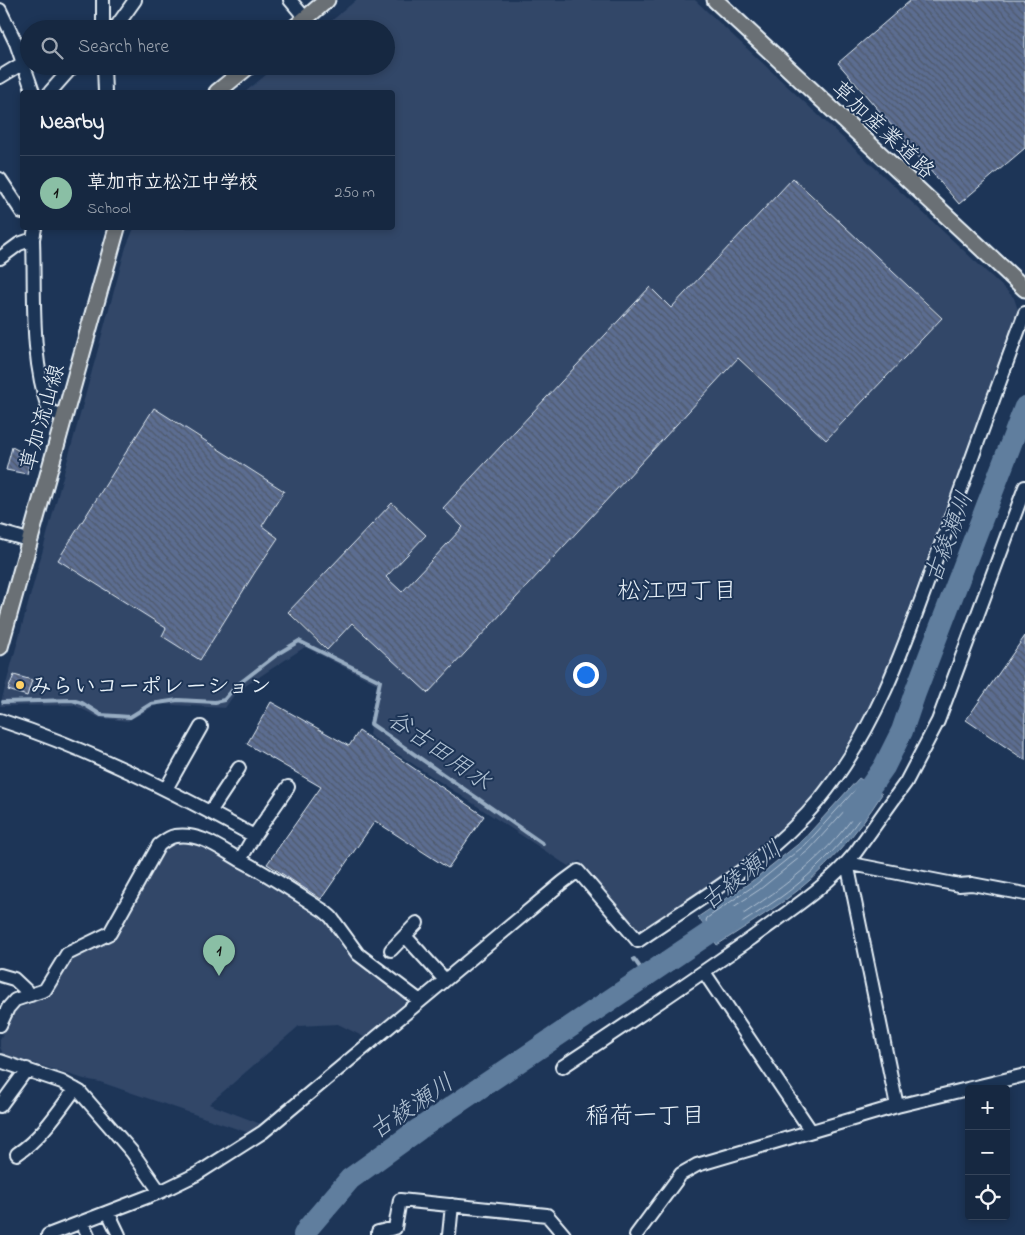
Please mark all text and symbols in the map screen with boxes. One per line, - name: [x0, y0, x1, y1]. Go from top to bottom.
- search box: [20, 20, 395, 75]
- icon: search: [38, 34, 66, 62]
- text: Search here: [78, 34, 169, 61]
- street label: 草加産業道路: [823, 74, 941, 188]
- text: Nearby: [40, 108, 104, 138]
- text: 草加市立松江中学校: [87, 170, 258, 197]
- text: 1: [53, 181, 59, 205]
- text: 250 m: [335, 181, 375, 205]
- text: School: [87, 197, 131, 221]
- street label: 草加流山線: [13, 361, 74, 475]
- water label: 古綾瀬川: [917, 487, 984, 589]
- district label: 松江四丁目: [617, 575, 737, 610]
- your location: [573, 662, 599, 688]
- place label: みらいコーポレーション: [30, 672, 272, 704]
- marker: みらいコーポレーション: [14, 679, 26, 691]
- water label: 谷古田用水: [379, 703, 498, 801]
- water label: 古綾瀬川: [694, 834, 791, 920]
- pin: 1: [203, 935, 235, 976]
- water label: 古綾瀬川: [363, 1067, 462, 1149]
- map controls: [965, 1085, 1010, 1220]
- button: +: [965, 1085, 1010, 1130]
- district label: 稲荷一丁目: [585, 1100, 705, 1135]
- button: −: [965, 1130, 1010, 1175]
- button: locate: [965, 1175, 1010, 1220]

